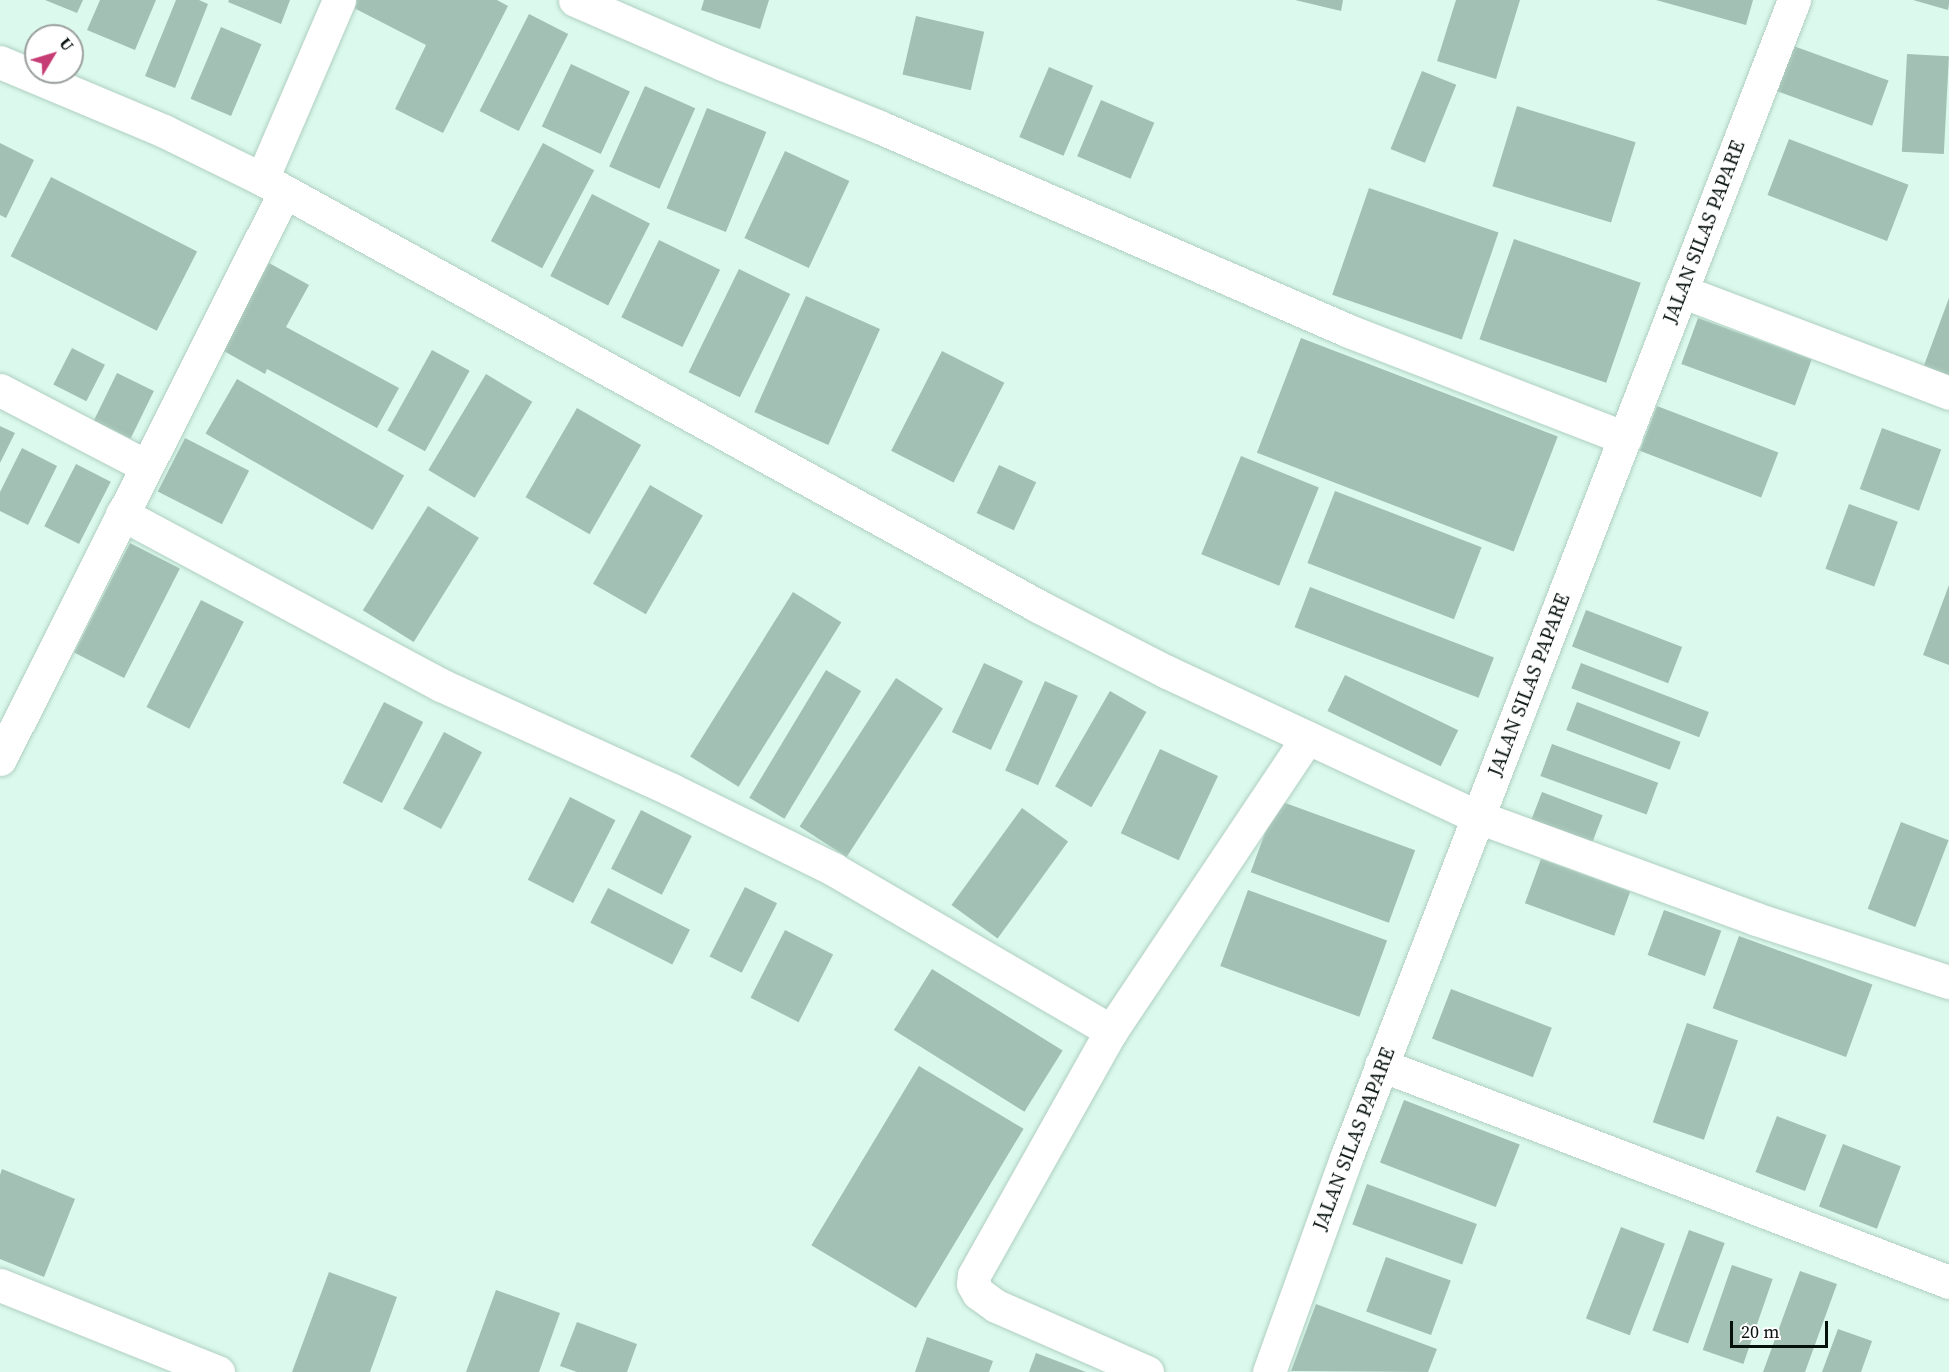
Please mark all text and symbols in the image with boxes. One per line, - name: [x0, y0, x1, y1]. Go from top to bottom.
- north arrow: [24, 24, 84, 84]
- text: U: [54, 33, 79, 56]
- street label: JALAN SILAS PAPARE: [1658, 137, 1750, 327]
- street label: JALAN SILAS PAPARE: [1483, 590, 1575, 780]
- street label: JALAN SILAS PAPARE: [1308, 1044, 1400, 1234]
- scale bar: [1733, 1309, 1830, 1347]
- text: 20 m: [1741, 1319, 1779, 1344]

